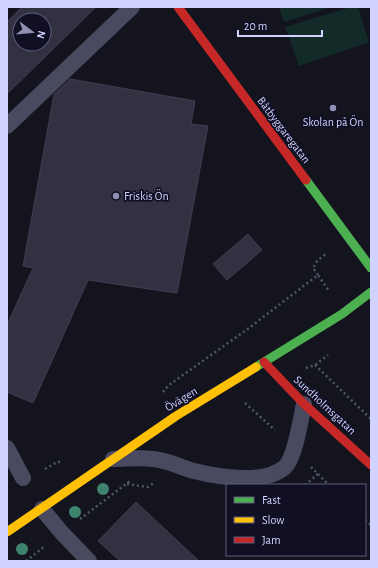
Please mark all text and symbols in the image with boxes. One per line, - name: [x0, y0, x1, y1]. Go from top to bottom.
- north arrow: [12, 12, 52, 52]
- scale bar: [238, 12, 322, 38]
- text: 20 m: [244, 20, 267, 32]
- text: N: [35, 29, 47, 40]
- street label: Båtbyggaregatan: [254, 95, 313, 166]
- marker: Skolan på Ön: [328, 103, 338, 113]
- place label: Skolan på Ön: [303, 115, 363, 128]
- place label: Friskis Ön: [124, 189, 169, 202]
- marker: Friskis Ön: [111, 191, 121, 201]
- street label: Sundholmsgatan: [292, 373, 358, 437]
- street label: Övägen: [162, 384, 199, 414]
- legend: [226, 484, 366, 556]
- text: Fast: [262, 494, 281, 506]
- text: Slow: [262, 514, 284, 526]
- text: Jam: [262, 534, 281, 546]

